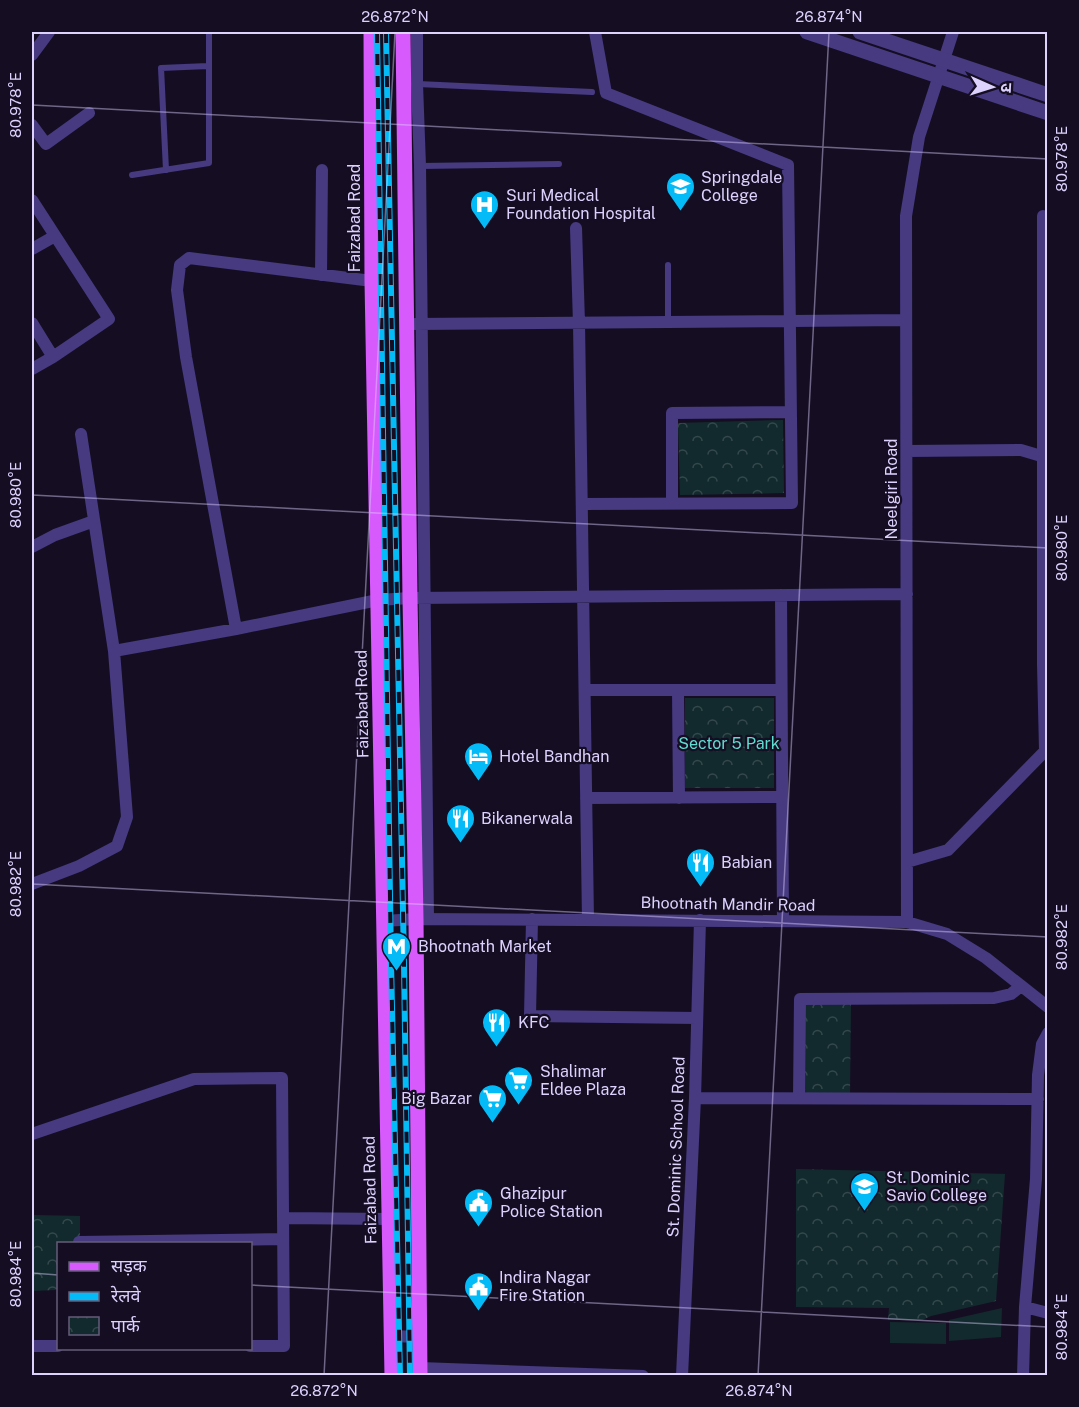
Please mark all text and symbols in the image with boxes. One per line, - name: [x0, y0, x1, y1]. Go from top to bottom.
- text: 26.872°N: [361, 8, 429, 25]
- text: 26.874°N: [795, 8, 863, 25]
- north arrow: [962, 57, 1022, 117]
- text: 80.978°E: [7, 72, 24, 138]
- text: उ: [997, 83, 1016, 94]
- text: 80.978°E: [1053, 126, 1070, 192]
- street label: Faizabad Road: [345, 164, 364, 272]
- place label: Springdale College: [701, 168, 782, 205]
- school or university icon: Springdale College: [664, 170, 696, 212]
- place label: Suri Medical Foundation Hospital: [506, 186, 656, 223]
- hospital icon: Suri Medical Foundation Hospital: [469, 188, 501, 230]
- street label: Neelgiri Road: [882, 438, 901, 540]
- text: 80.980°E: [7, 462, 24, 528]
- text: 80.980°E: [1053, 515, 1070, 581]
- street label: Faizabad Road: [352, 650, 372, 758]
- park label: Sector 5 Park: [678, 734, 780, 753]
- hotel icon: Hotel Bandhan: [462, 740, 494, 782]
- place label: Hotel Bandhan: [499, 747, 609, 766]
- restaurant icon: Bikanerwala: [444, 802, 476, 844]
- place label: Bikanerwala: [481, 809, 573, 828]
- restaurant icon: Babian: [684, 846, 716, 888]
- text: 80.982°E: [7, 851, 24, 917]
- place label: Babian: [721, 853, 772, 872]
- street label: Bhootnath Mandir Road: [640, 893, 816, 915]
- text: 80.982°E: [1053, 904, 1070, 970]
- metro station icon: Bhootnath Market: [381, 930, 413, 972]
- place label: Bhootnath Market: [418, 937, 552, 956]
- restaurant icon: KFC: [481, 1006, 513, 1048]
- place label: KFC: [518, 1013, 549, 1032]
- street label: St. Dominic School Road: [663, 1056, 689, 1238]
- place label: Shalimar Eldee Plaza: [540, 1062, 626, 1099]
- supermarket icon: Shalimar Eldee Plaza: [503, 1064, 535, 1106]
- supermarket icon: Big Bazar: [477, 1082, 509, 1124]
- place label: Big Bazar: [401, 1089, 472, 1108]
- street label: Faizabad Road: [360, 1136, 380, 1244]
- place label: St. Dominic Savio College: [886, 1168, 987, 1205]
- school or university icon: St. Dominic Savio College: [849, 1170, 881, 1212]
- place label: Ghazipur Police Station: [500, 1184, 603, 1221]
- public building icon: Ghazipur Police Station: [463, 1186, 495, 1228]
- text: 80.984°E: [7, 1241, 24, 1307]
- legend: [57, 1242, 252, 1350]
- text: सड़क: [111, 1255, 148, 1276]
- place label: Indira Nagar Fire Station: [499, 1268, 591, 1305]
- public building icon: Indira Nagar Fire Station: [462, 1270, 494, 1312]
- text: रेलवे: [110, 1285, 142, 1306]
- text: 80.984°E: [1053, 1294, 1070, 1360]
- text: पार्क: [111, 1315, 141, 1336]
- text: 26.872°N: [290, 1382, 358, 1399]
- text: 26.874°N: [725, 1382, 793, 1399]

